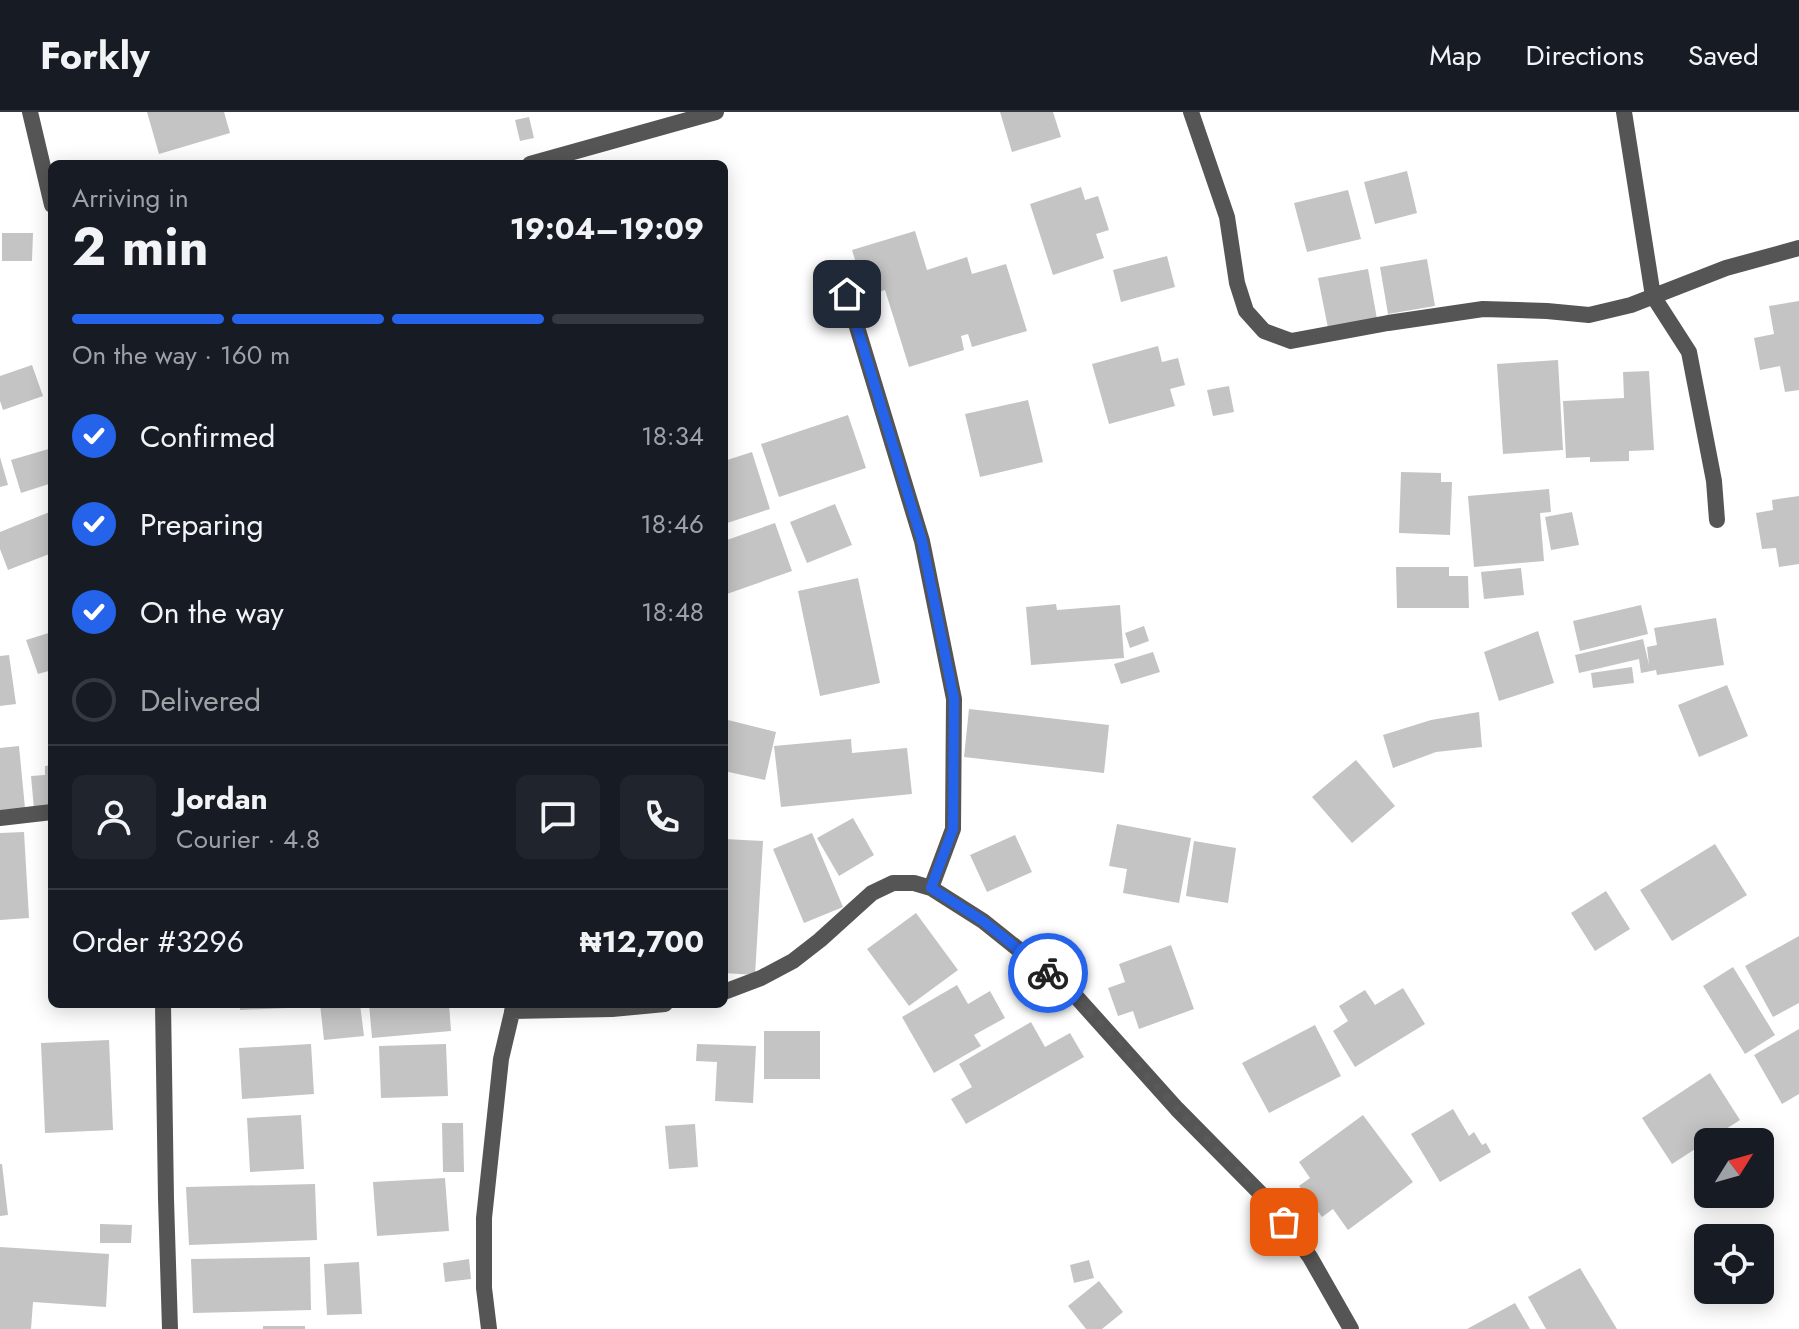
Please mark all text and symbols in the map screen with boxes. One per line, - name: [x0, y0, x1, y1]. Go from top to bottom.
- text: Forkly: [40, 28, 150, 83]
- text: Map: [1429, 35, 1481, 76]
- text: Directions: [1525, 35, 1644, 76]
- text: Saved: [1688, 35, 1759, 76]
- text: Arriving in: [72, 179, 189, 217]
- text: 19:04–19:09: [510, 207, 704, 250]
- text: 2 min: [72, 209, 209, 285]
- pin: [813, 260, 881, 328]
- icon: home: [825, 272, 869, 316]
- text: On the way · 160 m: [72, 336, 290, 374]
- icon: check: [72, 414, 116, 458]
- text: Confirmed: [140, 415, 275, 458]
- text: 18:34: [641, 417, 704, 455]
- icon: check: [72, 502, 116, 546]
- text: Preparing: [140, 503, 264, 546]
- text: 18:46: [640, 505, 704, 543]
- icon: check: [72, 590, 116, 634]
- text: On the way: [140, 591, 284, 634]
- text: 18:48: [641, 593, 704, 631]
- text: Delivered: [140, 679, 261, 722]
- button: person: [72, 775, 156, 859]
- button: chat: [516, 775, 600, 859]
- button: phone: [620, 775, 704, 859]
- text: Jordan: [176, 777, 268, 820]
- text: Courier · 4.8: [176, 820, 320, 858]
- text: Order #3296: [72, 920, 244, 963]
- text: ₦12,700: [580, 920, 704, 963]
- courier: [1008, 933, 1088, 1013]
- icon: bike: [1026, 951, 1070, 995]
- north arrow: [1694, 1128, 1774, 1208]
- map controls: [1694, 1128, 1774, 1304]
- pin: [1250, 1188, 1318, 1256]
- icon: bag: [1262, 1200, 1306, 1244]
- button: locate: [1694, 1224, 1774, 1304]

